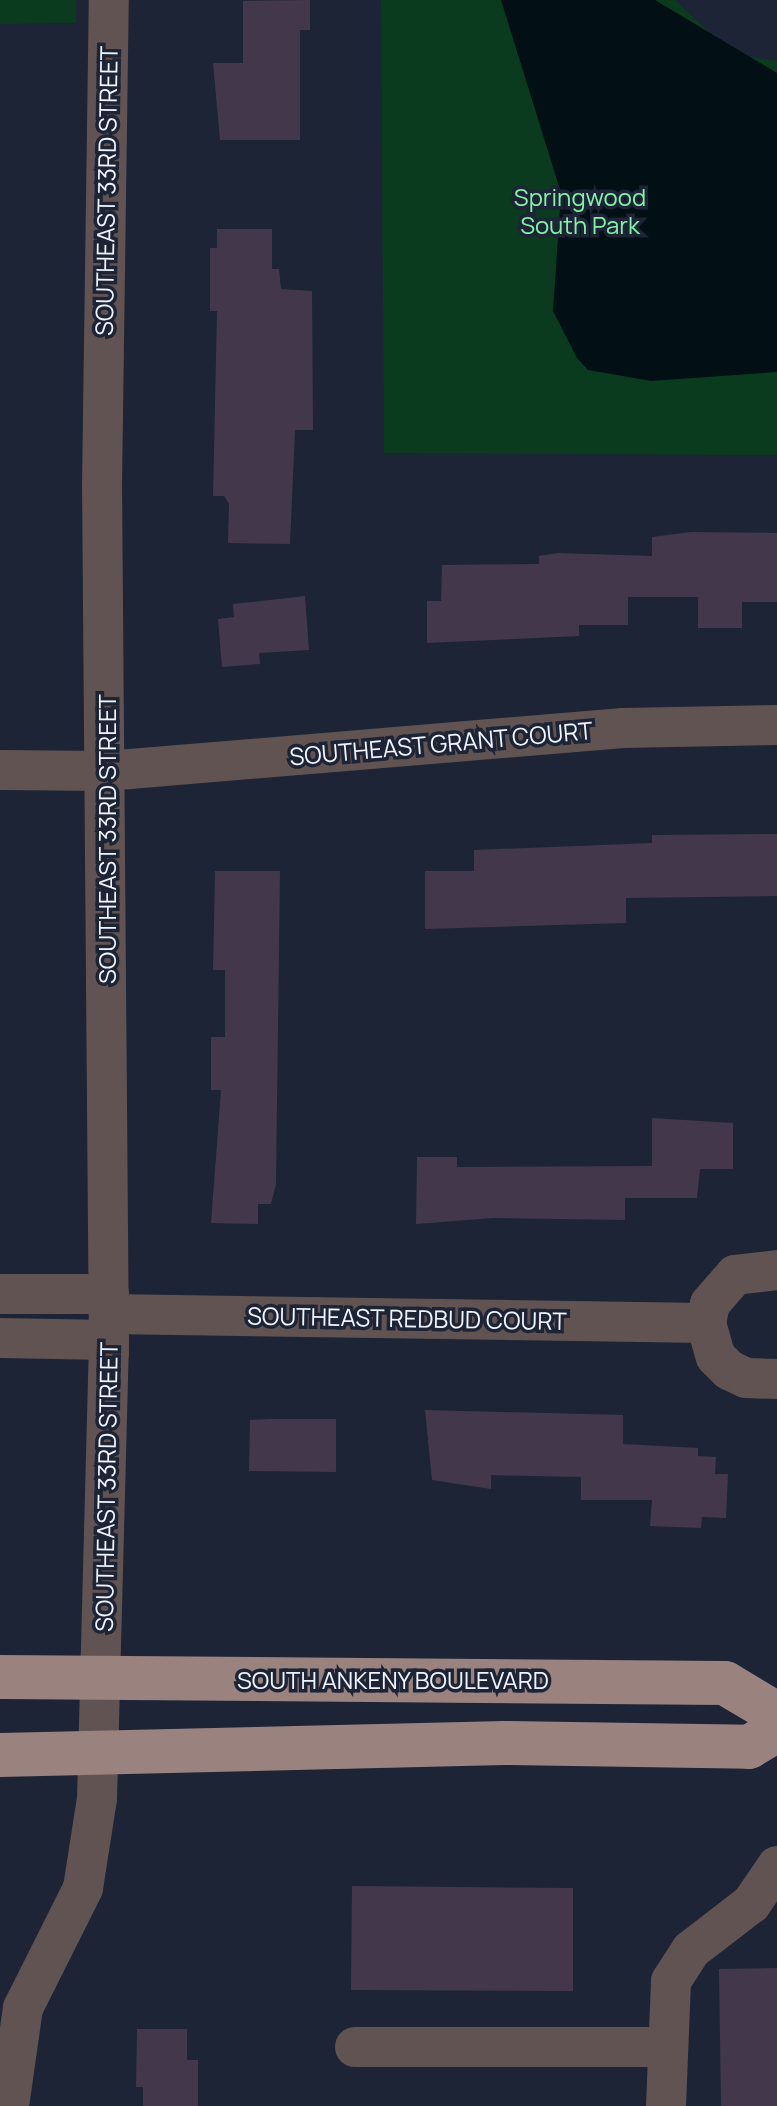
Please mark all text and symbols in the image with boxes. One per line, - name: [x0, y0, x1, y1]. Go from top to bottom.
- street label: SOUTHEAST 33RD STREET: [89, 45, 123, 337]
- park label: Springwood South Park: [514, 183, 646, 239]
- street label: SOUTHEAST 33RD STREET: [93, 694, 121, 984]
- street label: SOUTHEAST GRANT COURT: [287, 715, 595, 771]
- street label: SOUTHEAST REDBUD COURT: [247, 1301, 567, 1335]
- street label: SOUTHEAST 33RD STREET: [89, 1341, 123, 1633]
- street label: SOUTH ANKENY BOULEVARD: [237, 1666, 549, 1694]

